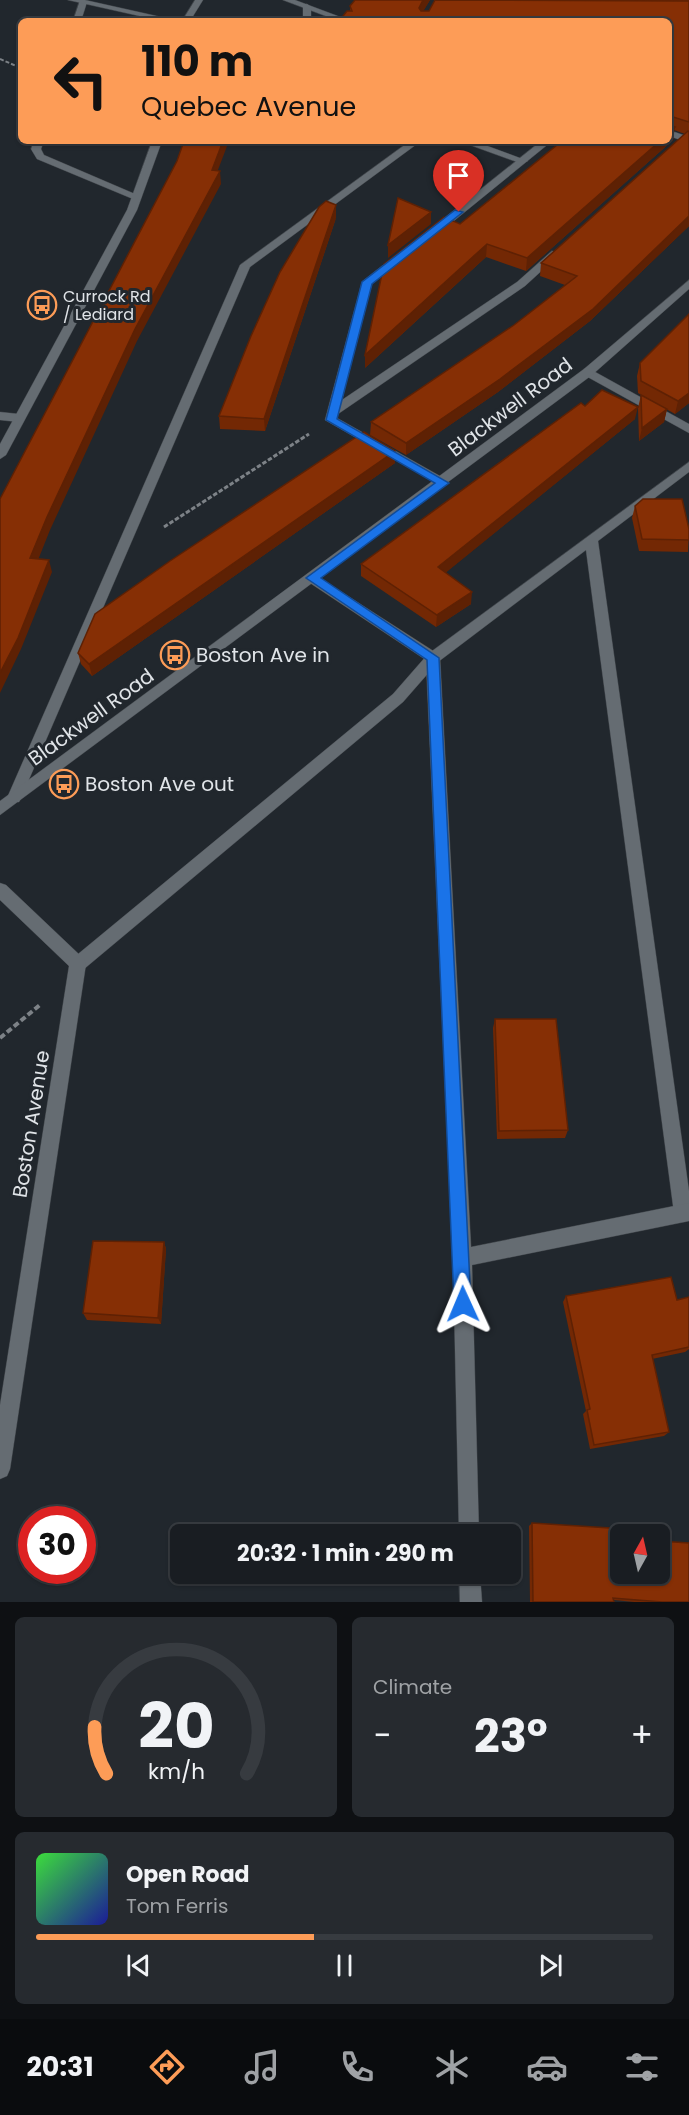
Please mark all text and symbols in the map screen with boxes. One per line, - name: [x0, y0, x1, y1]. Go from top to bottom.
- text: 110 m: [141, 32, 253, 91]
- icon: left: [42, 42, 120, 120]
- text: Quebec Avenue: [141, 88, 356, 125]
- pin: [433, 150, 484, 212]
- icon: arrive: [442, 159, 475, 192]
- place label: Currock Rd / Lediard: [63, 285, 151, 326]
- bus stop icon: Currock Rd / Lediard: [26, 289, 58, 321]
- street label: Blackwell Road: [442, 351, 578, 463]
- bus stop icon: Boston Ave in: [159, 639, 191, 671]
- place label: Boston Ave in: [196, 641, 330, 669]
- street label: Blackwell Road: [22, 662, 160, 772]
- bus stop icon: Boston Ave out: [48, 768, 80, 800]
- place label: Boston Ave out: [85, 770, 234, 798]
- street label: Boston Avenue: [6, 1048, 56, 1200]
- position arrow: [431, 1272, 495, 1336]
- speed limit sign: 30: [18, 1506, 96, 1584]
- north arrow: [610, 1524, 670, 1584]
- map controls: [610, 1524, 670, 1584]
- text: 20:32 · 1 min · 290 m: [237, 1538, 454, 1569]
- text: Climate: [373, 1673, 452, 1701]
- text: 20: [138, 1682, 214, 1770]
- text: 23°: [474, 1705, 548, 1768]
- text: −: [373, 1712, 391, 1759]
- text: +: [630, 1712, 653, 1759]
- text: km/h: [147, 1756, 205, 1787]
- text: Open Road: [126, 1859, 250, 1890]
- text: Tom Ferris: [126, 1892, 228, 1920]
- icon: previous: [122, 1949, 155, 1982]
- icon: pause: [328, 1949, 361, 1982]
- icon: next: [534, 1949, 567, 1982]
- icon: directions: [146, 2046, 188, 2088]
- icon: music: [241, 2046, 283, 2088]
- icon: phone: [336, 2046, 378, 2088]
- icon: climate: [431, 2046, 473, 2088]
- icon: car: [526, 2046, 568, 2088]
- icon: filters: [621, 2046, 663, 2088]
- text: 20:31: [26, 2048, 94, 2085]

